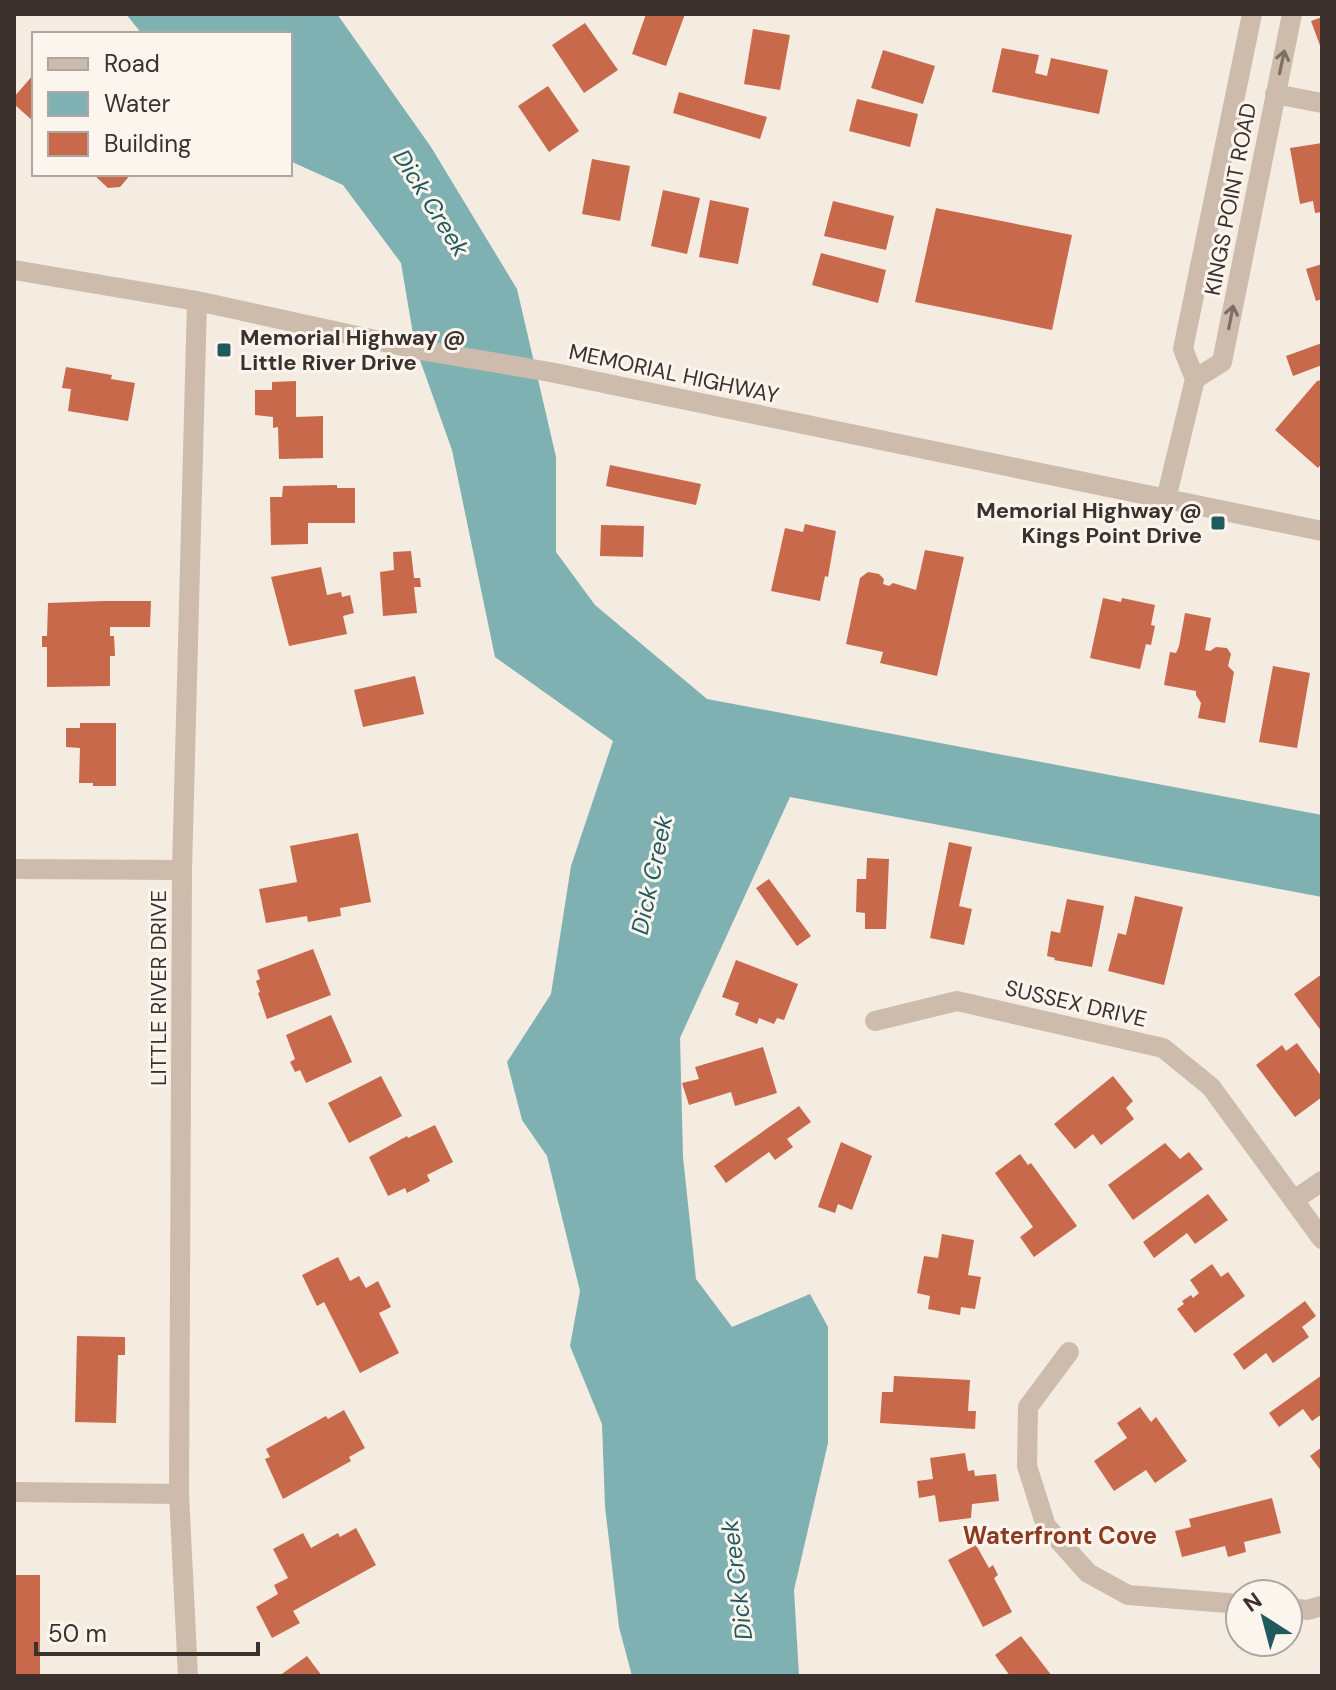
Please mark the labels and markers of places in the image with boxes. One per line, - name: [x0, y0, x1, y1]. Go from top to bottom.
- place label: Memorial Highway @ Little River Drive: [240, 323, 466, 377]
- marker: Memorial Highway @ Little River Drive: [215, 341, 233, 359]
- place label: Memorial Highway @ Kings Point Drive: [976, 496, 1202, 550]
- marker: Memorial Highway @ Kings Point Drive: [1209, 514, 1227, 532]

